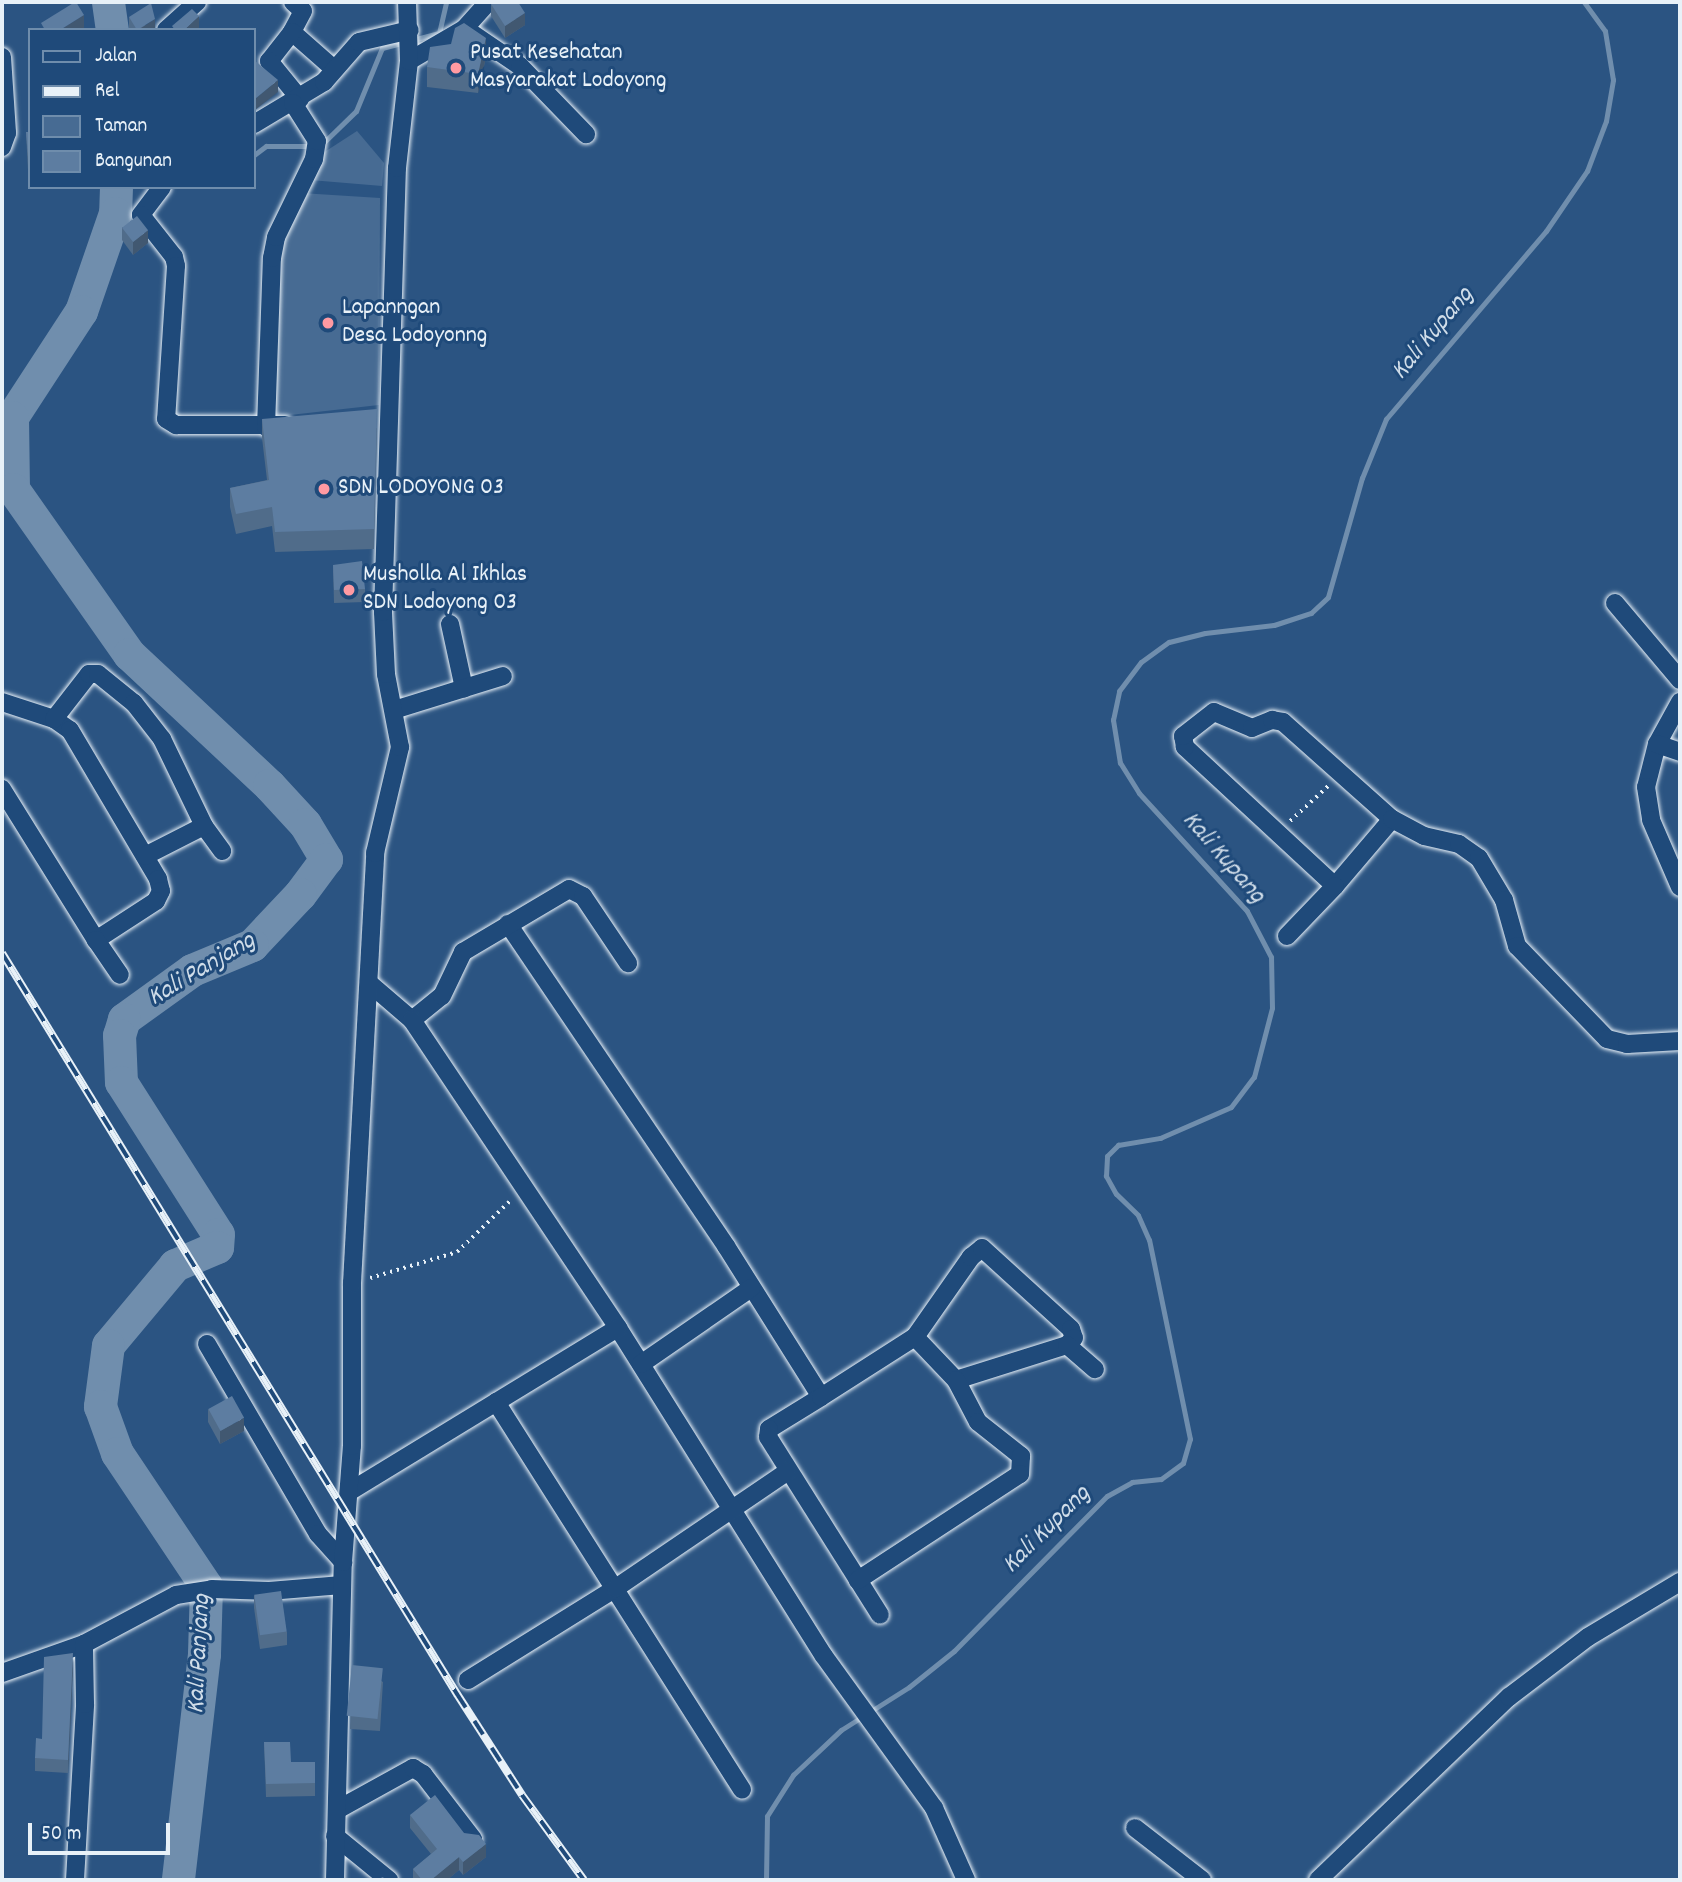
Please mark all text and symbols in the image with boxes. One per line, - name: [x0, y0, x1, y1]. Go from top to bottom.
- legend: [28, 28, 256, 189]
- place label: Pusat Kesehatan Masyarakat Lodoyong: [470, 40, 666, 96]
- text: Jalan: [95, 42, 137, 72]
- marker: Pusat Kesehatan Masyarakat Lodoyong: [448, 60, 464, 76]
- text: Rel: [95, 77, 119, 107]
- text: Taman: [95, 112, 147, 142]
- text: Bangunan: [95, 147, 172, 177]
- water label: Kali Kupang: [1385, 281, 1481, 387]
- place label: Lapanngan Desa Lodoyonng: [342, 295, 487, 351]
- marker: Lapanngan Desa Lodoyonng: [320, 315, 336, 331]
- place label: SDN LODOYONG 03: [338, 475, 504, 503]
- marker: SDN LODOYONG 03: [316, 481, 332, 497]
- place label: Musholla Al Ikhlas SDN Lodoyong 03: [363, 562, 527, 618]
- marker: Musholla Al Ikhlas SDN Lodoyong 03: [341, 582, 357, 598]
- water label: Kali Kupang: [1175, 806, 1271, 910]
- water label: Kali Panjang: [143, 926, 261, 1014]
- water label: Kali Kupang: [996, 1479, 1098, 1581]
- water label: Kali Panjang: [181, 1594, 219, 1714]
- scale bar: [32, 1808, 173, 1852]
- text: 50 m: [41, 1820, 81, 1850]

